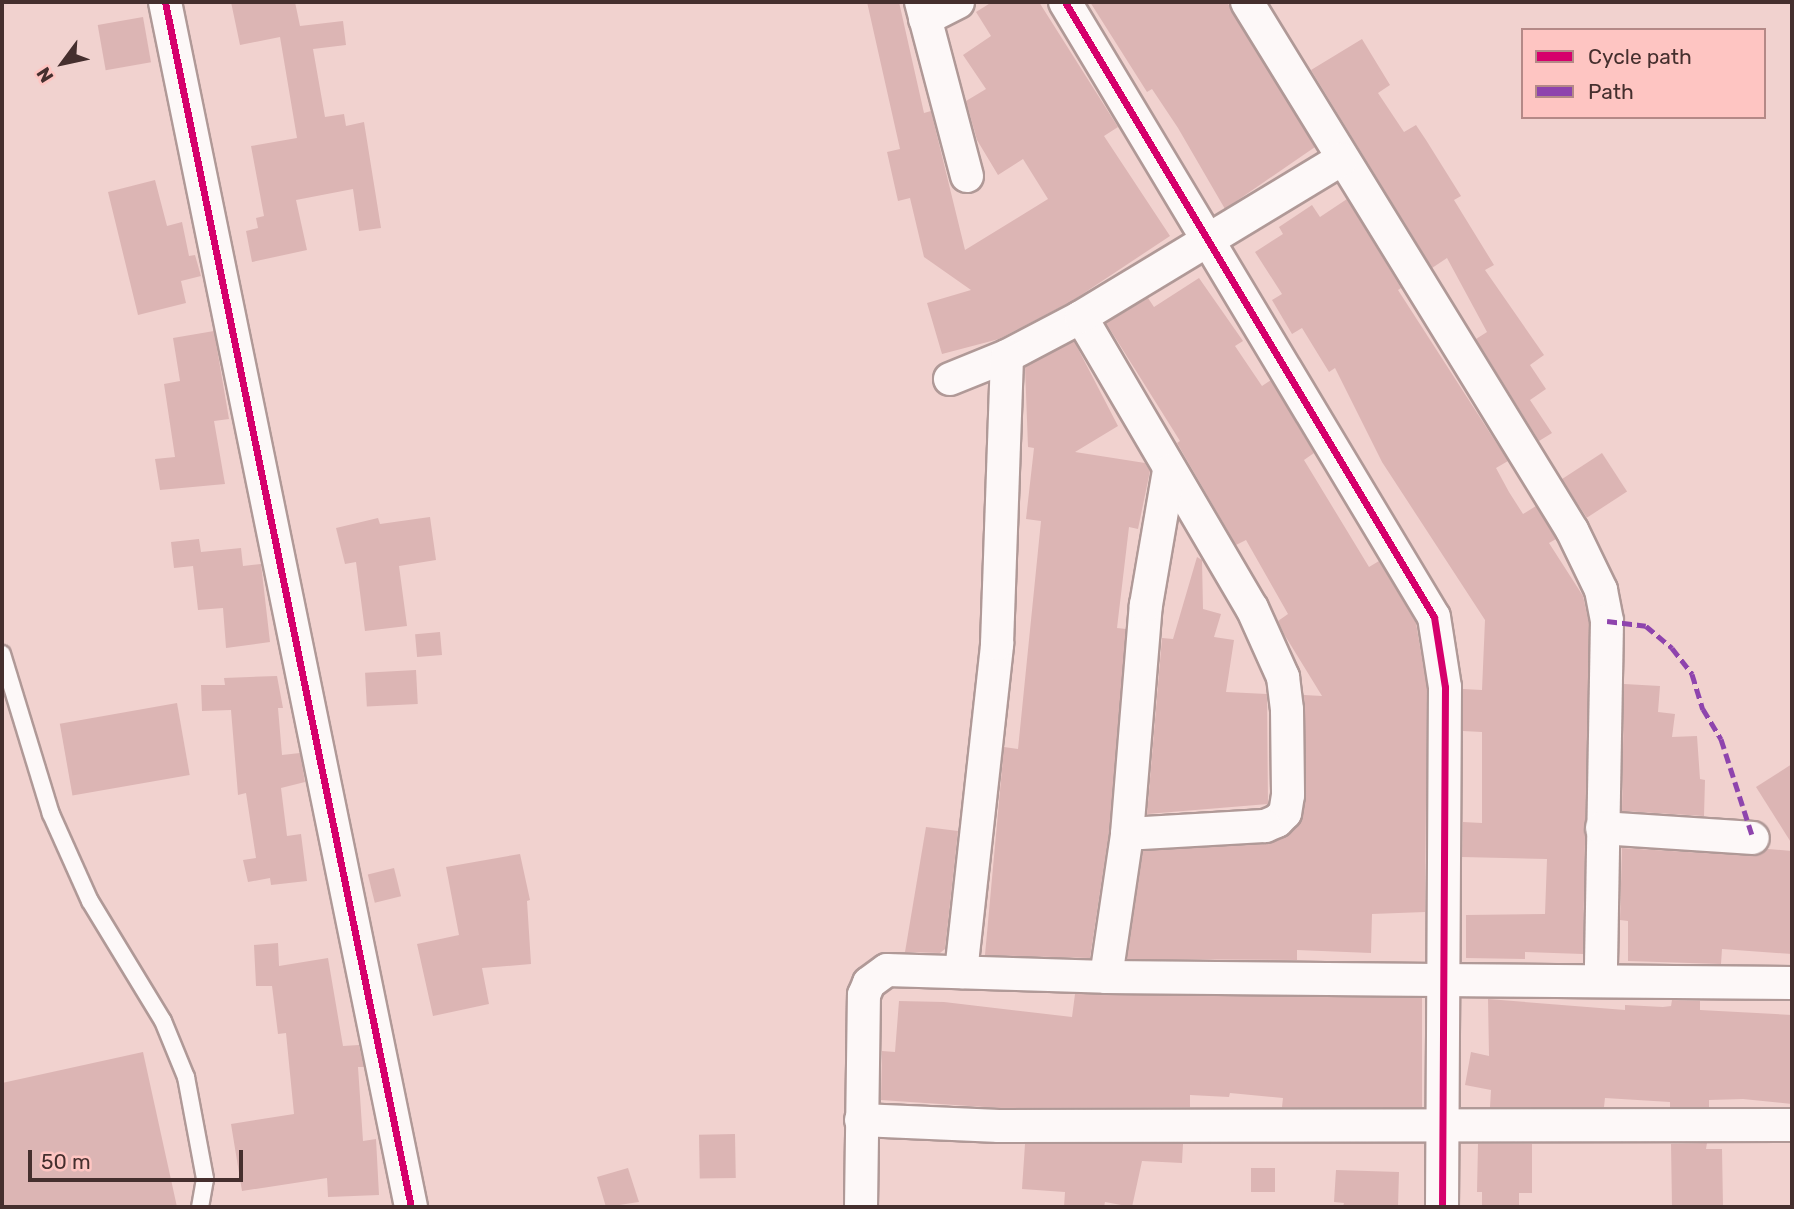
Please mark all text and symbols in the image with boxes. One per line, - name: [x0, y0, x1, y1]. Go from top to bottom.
- north arrow: [28, 28, 98, 98]
- legend: [1521, 28, 1766, 119]
- text: Cycle path: [1588, 44, 1692, 69]
- text: N: [32, 63, 58, 87]
- text: Path: [1588, 79, 1634, 104]
- scale bar: [32, 1136, 247, 1180]
- text: 50 m: [41, 1149, 91, 1174]

